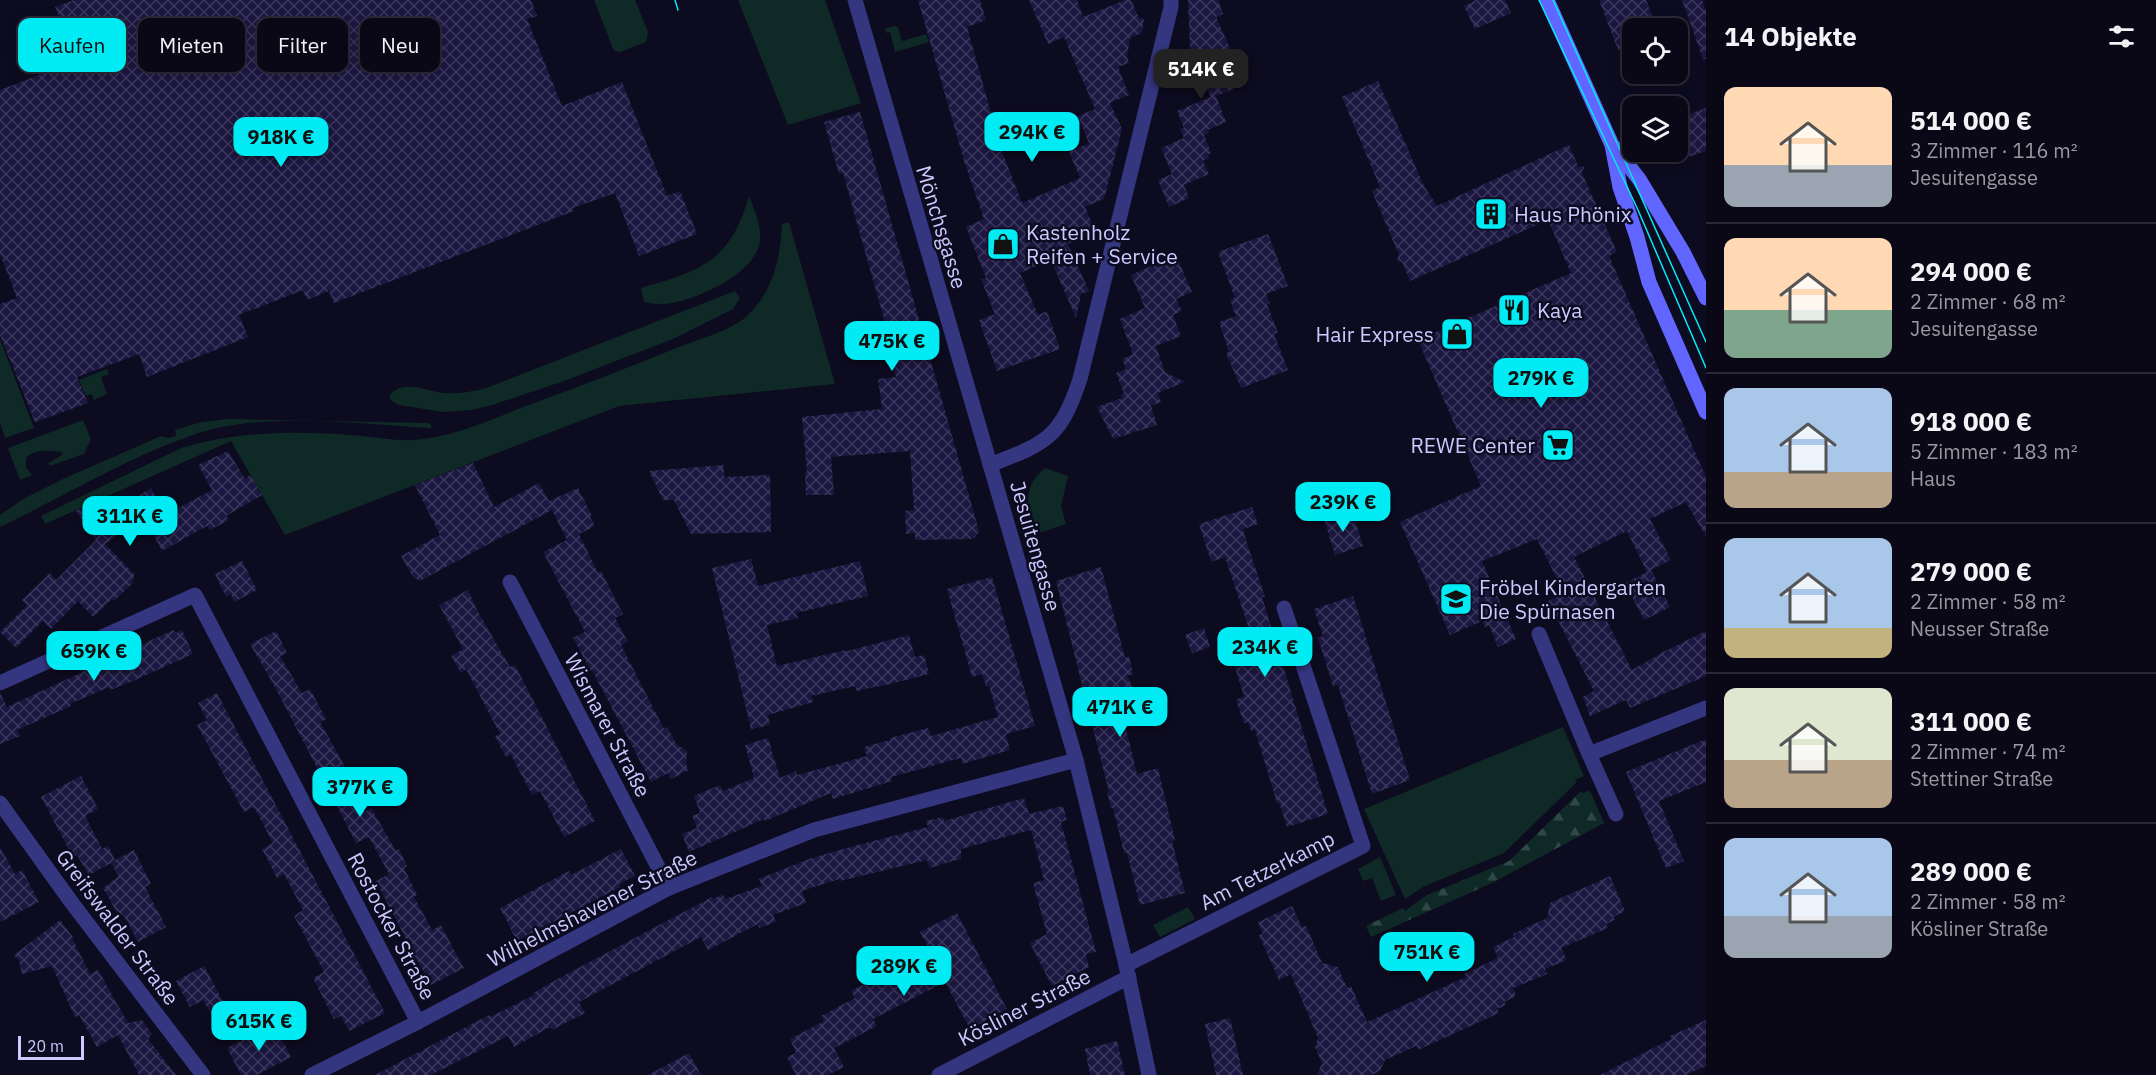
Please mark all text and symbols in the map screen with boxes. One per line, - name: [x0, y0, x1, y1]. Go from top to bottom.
- chip: Kaufen: [18, 18, 126, 72]
- chip: Mieten: [138, 18, 245, 72]
- chip: Filter: [257, 18, 348, 72]
- chip: Neu: [360, 18, 440, 72]
- map controls: [1622, 18, 1688, 162]
- button: locate: [1622, 18, 1688, 84]
- text: 14 Objekte: [1724, 19, 1857, 53]
- icon: filters: [2105, 20, 2138, 53]
- pin: 514K €: [1152, 49, 1250, 100]
- text: 514K €: [1167, 55, 1235, 82]
- button: layers: [1622, 96, 1688, 162]
- text: 514 000 €: [1910, 103, 2032, 137]
- icon: home: [1772, 111, 1844, 183]
- pin: 294K €: [983, 112, 1081, 163]
- pin: 918K €: [232, 117, 330, 168]
- text: 294K €: [998, 118, 1066, 145]
- text: 918K €: [247, 123, 315, 150]
- text: 3 Zimmer · 116 m²: [1910, 137, 2078, 164]
- street label: Mönchsgasse: [910, 162, 974, 292]
- text: Jesuitengasse: [1910, 164, 2038, 191]
- building icon: Haus Phönix: [1473, 196, 1509, 232]
- place label: Haus Phönix: [1514, 200, 1632, 228]
- place label: Kastenholz Reifen + Service: [1026, 218, 1178, 270]
- shop icon: Kastenholz Reifen + Service: [985, 226, 1021, 262]
- text: 294 000 €: [1910, 254, 2032, 288]
- icon: home: [1772, 262, 1844, 334]
- text: 2 Zimmer · 68 m²: [1910, 288, 2066, 315]
- restaurant icon: Kaya: [1496, 292, 1532, 328]
- place label: Kaya: [1537, 296, 1583, 324]
- text: Jesuitengasse: [1910, 315, 2038, 342]
- shop icon: Hair Express: [1439, 316, 1475, 352]
- place label: Hair Express: [1315, 320, 1434, 348]
- pin: 475K €: [843, 321, 941, 372]
- text: 475K €: [858, 327, 926, 354]
- pin: 279K €: [1492, 358, 1590, 409]
- text: 279K €: [1507, 364, 1575, 391]
- text: 918 000 €: [1910, 404, 2032, 438]
- icon: home: [1772, 412, 1844, 484]
- supermarket icon: REWE Center: [1540, 427, 1576, 463]
- place label: REWE Center: [1410, 431, 1535, 459]
- text: 5 Zimmer · 183 m²: [1910, 438, 2078, 465]
- text: Haus: [1910, 465, 1956, 492]
- street label: Jesuitengasse: [1004, 478, 1068, 614]
- pin: 239K €: [1294, 482, 1392, 533]
- text: 239K €: [1309, 488, 1377, 515]
- pin: 311K €: [81, 496, 179, 547]
- text: 311K €: [96, 502, 164, 529]
- text: 279 000 €: [1910, 554, 2032, 588]
- icon: home: [1772, 562, 1844, 634]
- place label: Fröbel Kindergarten Die Spürnasen: [1479, 573, 1666, 625]
- school or university icon: Fröbel Kindergarten Die Spürnasen: [1438, 581, 1474, 617]
- text: 2 Zimmer · 58 m²: [1910, 588, 2066, 615]
- text: Neusser Straße: [1910, 615, 2049, 642]
- pin: 234K €: [1216, 627, 1314, 678]
- pin: 659K €: [45, 631, 143, 682]
- text: 234K €: [1231, 633, 1299, 660]
- text: 659K €: [60, 637, 128, 664]
- street label: Wismarer Straße: [558, 648, 658, 802]
- pin: 471K €: [1071, 687, 1169, 738]
- text: 471K €: [1086, 693, 1154, 720]
- text: 311 000 €: [1910, 704, 2032, 738]
- icon: home: [1772, 712, 1844, 784]
- text: 2 Zimmer · 74 m²: [1910, 738, 2066, 765]
- text: Stettiner Straße: [1910, 765, 2053, 792]
- pin: 377K €: [311, 767, 409, 818]
- text: 377K €: [326, 773, 394, 800]
- street label: Am Tetzerkamp: [1195, 824, 1339, 916]
- street label: Greifswalder Straße: [50, 843, 186, 1011]
- street label: Wilhelmshavener Straße: [482, 843, 702, 973]
- street label: Rostocker Straße: [341, 848, 443, 1004]
- text: 289 000 €: [1910, 854, 2032, 888]
- icon: home: [1772, 862, 1844, 934]
- text: 2 Zimmer · 58 m²: [1910, 888, 2066, 915]
- text: Kösliner Straße: [1910, 915, 2048, 942]
- pin: 751K €: [1378, 932, 1476, 983]
- text: 751K €: [1393, 938, 1461, 965]
- pin: 289K €: [855, 946, 953, 997]
- text: 289K €: [870, 952, 938, 979]
- street label: Kösliner Straße: [953, 962, 1095, 1052]
- pin: 615K €: [210, 1001, 308, 1052]
- text: 615K €: [225, 1007, 293, 1034]
- scale bar: [18, 1033, 84, 1060]
- text: 20 m: [27, 1036, 64, 1056]

